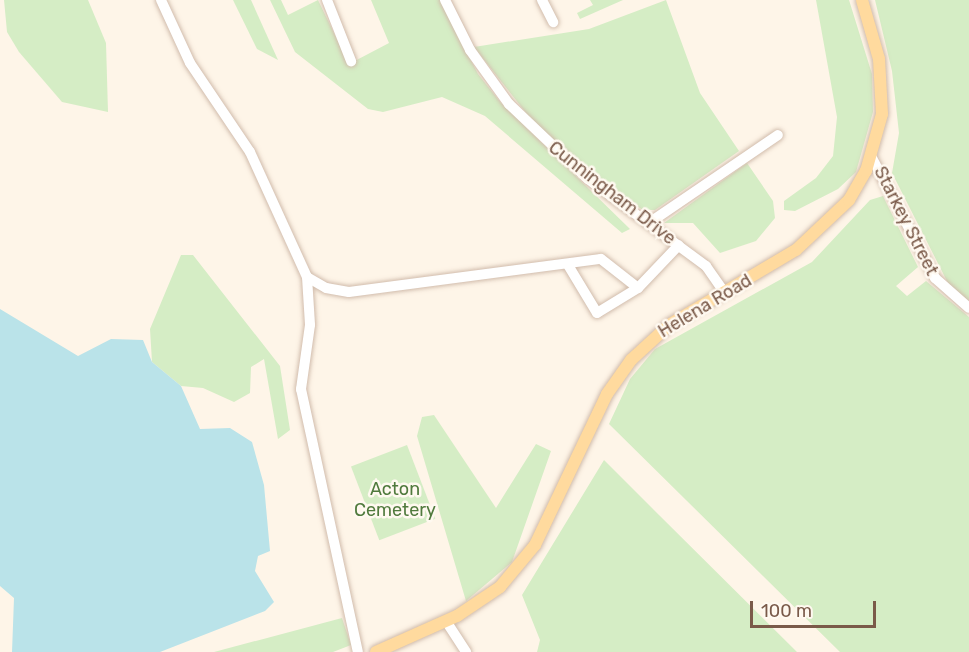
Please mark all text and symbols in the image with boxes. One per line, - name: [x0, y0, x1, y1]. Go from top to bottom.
- street label: Cunningham Drive: [544, 137, 680, 249]
- street label: Starkey Street: [869, 163, 943, 279]
- street label: Helena Road: [654, 270, 756, 342]
- park label: Acton Cemetery: [354, 479, 436, 522]
- scale bar: [753, 589, 879, 627]
- text: 100 m: [761, 600, 812, 622]

